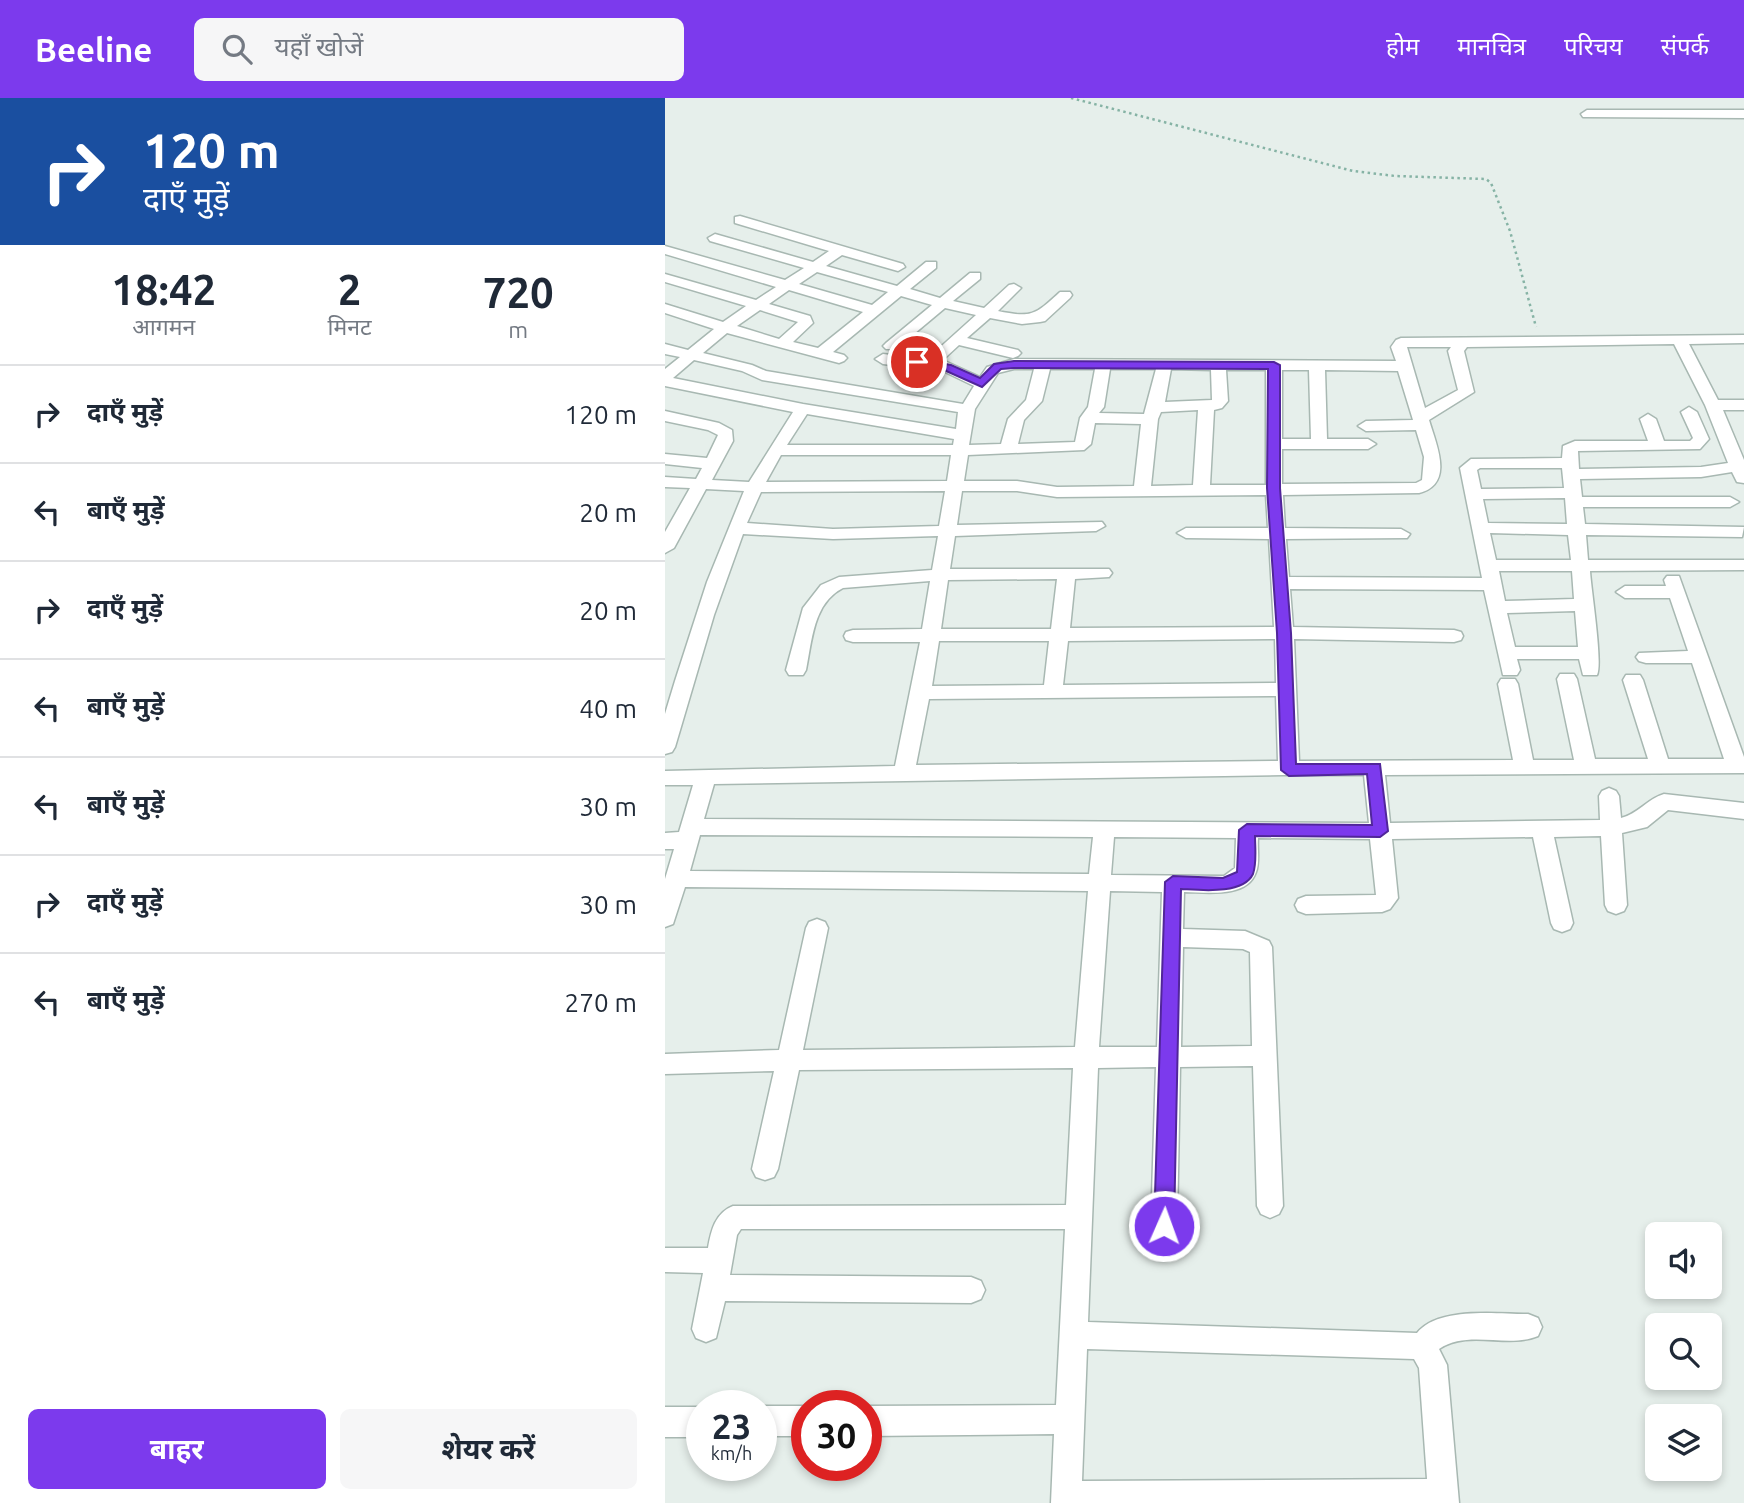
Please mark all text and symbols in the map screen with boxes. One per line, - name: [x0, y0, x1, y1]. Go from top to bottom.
- search box: [194, 18, 684, 81]
- icon: search: [218, 30, 256, 68]
- text: Beeline: [35, 31, 152, 68]
- text: यहाँ खोजें: [274, 32, 363, 61]
- text: होम: [1386, 33, 1419, 60]
- text: मानचित्र: [1457, 33, 1526, 60]
- text: परिचय: [1564, 33, 1623, 60]
- text: संपर्क: [1661, 33, 1709, 60]
- text: 120 m: [143, 122, 280, 177]
- icon: right: [28, 126, 119, 217]
- text: दाएँ मुड़ें: [143, 180, 230, 216]
- text: 18:42: [111, 266, 216, 313]
- text: 2: [338, 266, 361, 313]
- text: 720: [483, 269, 554, 316]
- text: आगमन: [132, 314, 195, 339]
- text: मिनट: [327, 314, 372, 339]
- text: m: [508, 317, 528, 342]
- pin: [887, 332, 947, 392]
- icon: arrive: [898, 343, 936, 381]
- icon: right: [28, 395, 66, 433]
- text: दाएँ मुड़ें: [87, 397, 163, 426]
- text: 120 m: [565, 400, 637, 429]
- icon: left: [28, 493, 66, 531]
- text: बाएँ मुड़ें: [87, 495, 164, 524]
- text: 20 m: [579, 498, 637, 527]
- icon: right: [28, 591, 66, 629]
- text: दाएँ मुड़ें: [87, 593, 163, 622]
- text: 20 m: [579, 596, 637, 625]
- icon: left: [28, 689, 66, 727]
- text: बाएँ मुड़ें: [87, 691, 164, 720]
- text: 40 m: [579, 694, 637, 723]
- icon: left: [28, 787, 66, 825]
- text: बाएँ मुड़ें: [87, 789, 164, 818]
- text: 30 m: [579, 792, 637, 821]
- icon: right: [28, 885, 66, 923]
- text: दाएँ मुड़ें: [87, 887, 163, 916]
- text: 30 m: [579, 890, 637, 919]
- icon: left: [28, 983, 66, 1021]
- text: बाएँ मुड़ें: [87, 985, 164, 1014]
- text: 270 m: [565, 988, 637, 1017]
- position arrow: [1127, 1189, 1201, 1263]
- map controls: [1645, 1222, 1722, 1481]
- button: sound: [1645, 1222, 1722, 1299]
- button: search: [1645, 1313, 1722, 1390]
- speed limit sign: 30: [791, 1390, 882, 1481]
- button: layers: [1645, 1404, 1722, 1481]
- text: 23: [712, 1406, 751, 1446]
- button: बाहर: [28, 1409, 326, 1489]
- button: शेयर करें: [340, 1409, 637, 1489]
- text: km/h: [711, 1443, 752, 1463]

